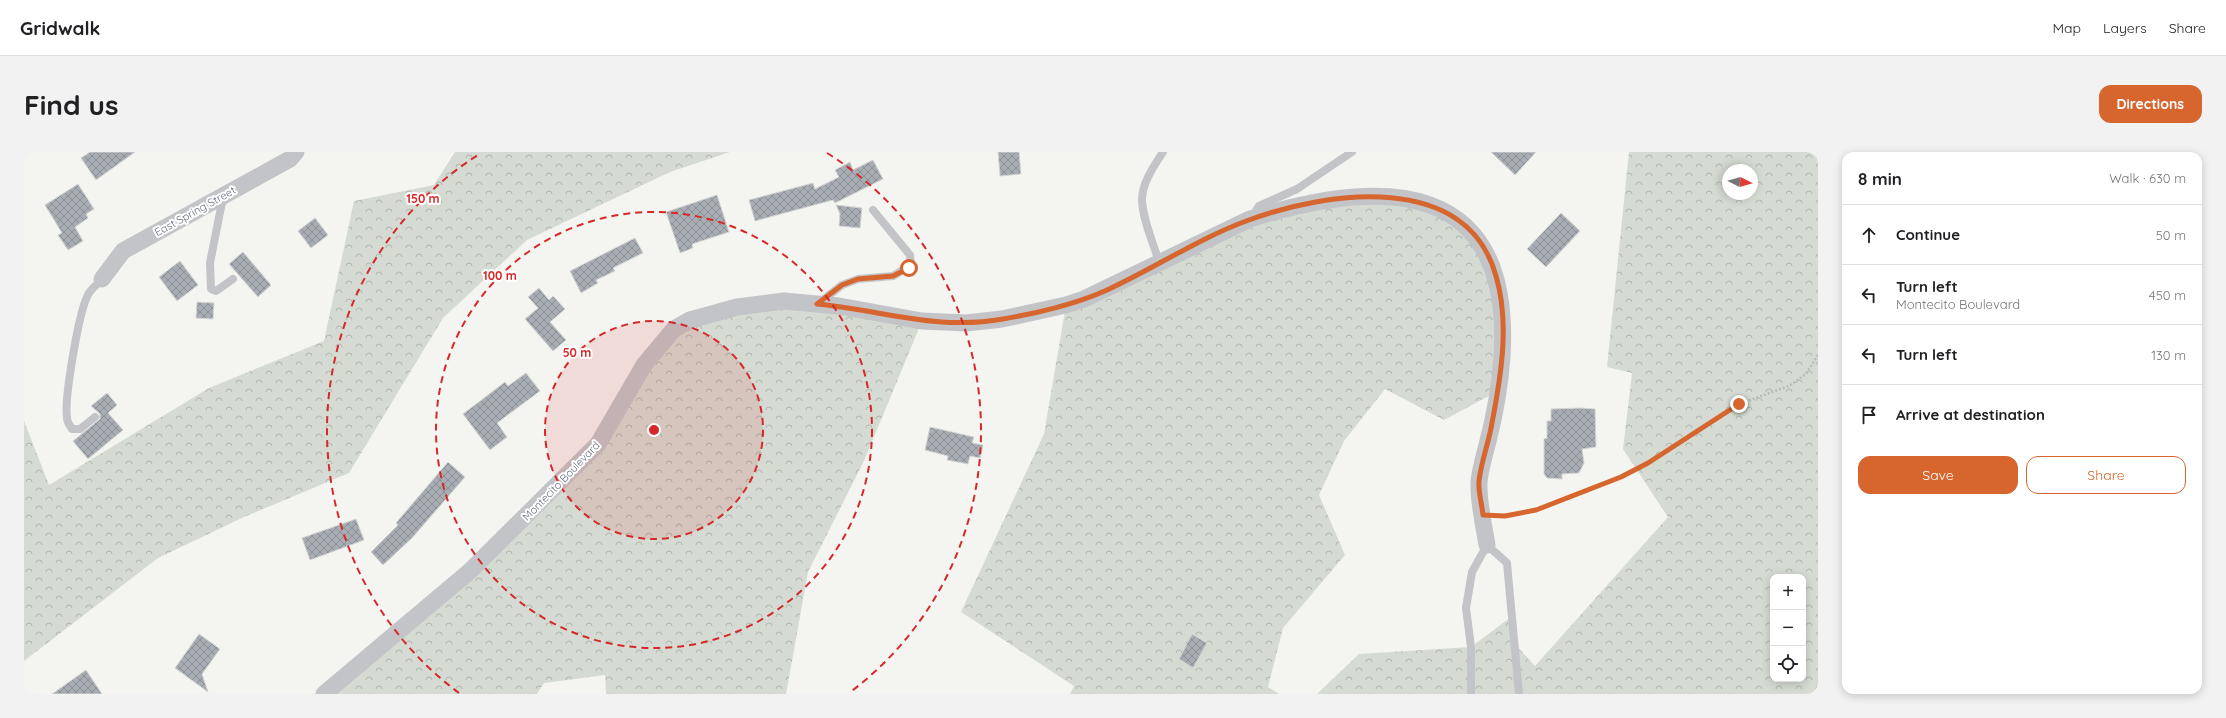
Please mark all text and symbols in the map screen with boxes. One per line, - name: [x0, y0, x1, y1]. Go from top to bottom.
- text: Gridwalk: [20, 16, 100, 40]
- text: Map: [2052, 19, 2081, 37]
- text: Layers: [2103, 19, 2147, 37]
- text: Share: [2169, 19, 2206, 37]
- button: Directions: [2099, 85, 2202, 123]
- text: Find us: [24, 87, 118, 122]
- north arrow: [1722, 164, 1758, 200]
- text: 8 min: [1858, 168, 1902, 189]
- text: Walk · 630 m: [2109, 170, 2186, 186]
- street label: East Spring Street: [152, 183, 238, 239]
- text: 150 m: [406, 191, 440, 206]
- icon: ahead: [1858, 224, 1880, 246]
- text: Continue: [1896, 225, 1960, 244]
- text: 50 m: [2156, 227, 2186, 243]
- route start: [900, 259, 918, 277]
- text: 100 m: [483, 268, 517, 283]
- text: Turn left: [1896, 277, 1958, 296]
- icon: left: [1858, 284, 1880, 306]
- text: 450 m: [2149, 287, 2186, 303]
- text: Montecito Boulevard: [1896, 296, 2020, 312]
- icon: left: [1858, 344, 1880, 366]
- text: 50 m: [563, 345, 591, 360]
- text: Turn left: [1896, 345, 1958, 364]
- text: 130 m: [2151, 347, 2186, 363]
- route end: [1730, 395, 1748, 413]
- icon: arrive: [1858, 404, 1880, 426]
- text: Arrive at destination: [1896, 405, 2045, 424]
- centre of rings: [647, 423, 661, 437]
- street label: Montecito Boulevard: [519, 438, 603, 524]
- button: Save: [1858, 456, 2018, 494]
- button: Share: [2026, 456, 2186, 494]
- map controls: [1770, 574, 1806, 682]
- button: +: [1770, 574, 1806, 610]
- button: −: [1770, 610, 1806, 646]
- button: locate: [1770, 646, 1806, 682]

